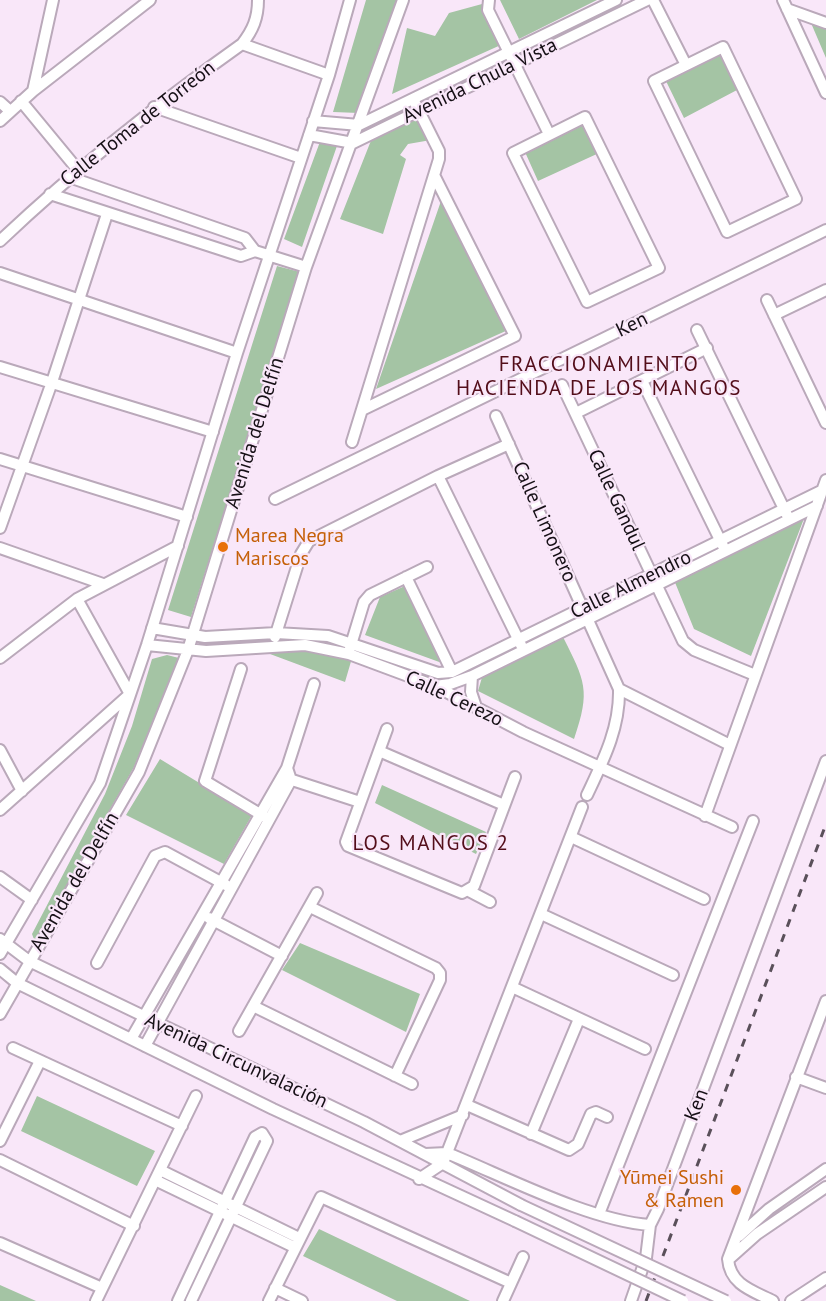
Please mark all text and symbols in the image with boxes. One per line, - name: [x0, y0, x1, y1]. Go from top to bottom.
- street label: Avenida Chula Vista: [399, 33, 561, 129]
- street label: Calle Toma de Torreón: [56, 56, 220, 192]
- street label: Ken: [612, 307, 652, 343]
- district label: FRACCIONAMIENTO HACIENDA DE LOS MANGOS: [456, 352, 742, 402]
- street label: Avenida del Delfín: [221, 355, 289, 511]
- street label: Calle Gandul: [582, 446, 650, 554]
- street label: Calle Limonero: [507, 458, 581, 586]
- place label: Marea Negra Mariscos: [235, 524, 344, 571]
- marker: Marea Negra Mariscos: [216, 540, 230, 554]
- street label: Calle Almendro: [567, 545, 695, 625]
- street label: Calle Cerezo: [401, 666, 507, 732]
- street label: Avenida del Delfín: [25, 808, 125, 956]
- district label: LOS MANGOS 2: [352, 831, 510, 857]
- street label: Avenida Circunvalación: [141, 1008, 331, 1114]
- street label: Ken: [680, 1086, 714, 1124]
- place label: Yūmei Sushi & Ramen: [620, 1166, 724, 1213]
- marker: Yūmei Sushi & Ramen: [729, 1183, 743, 1197]

